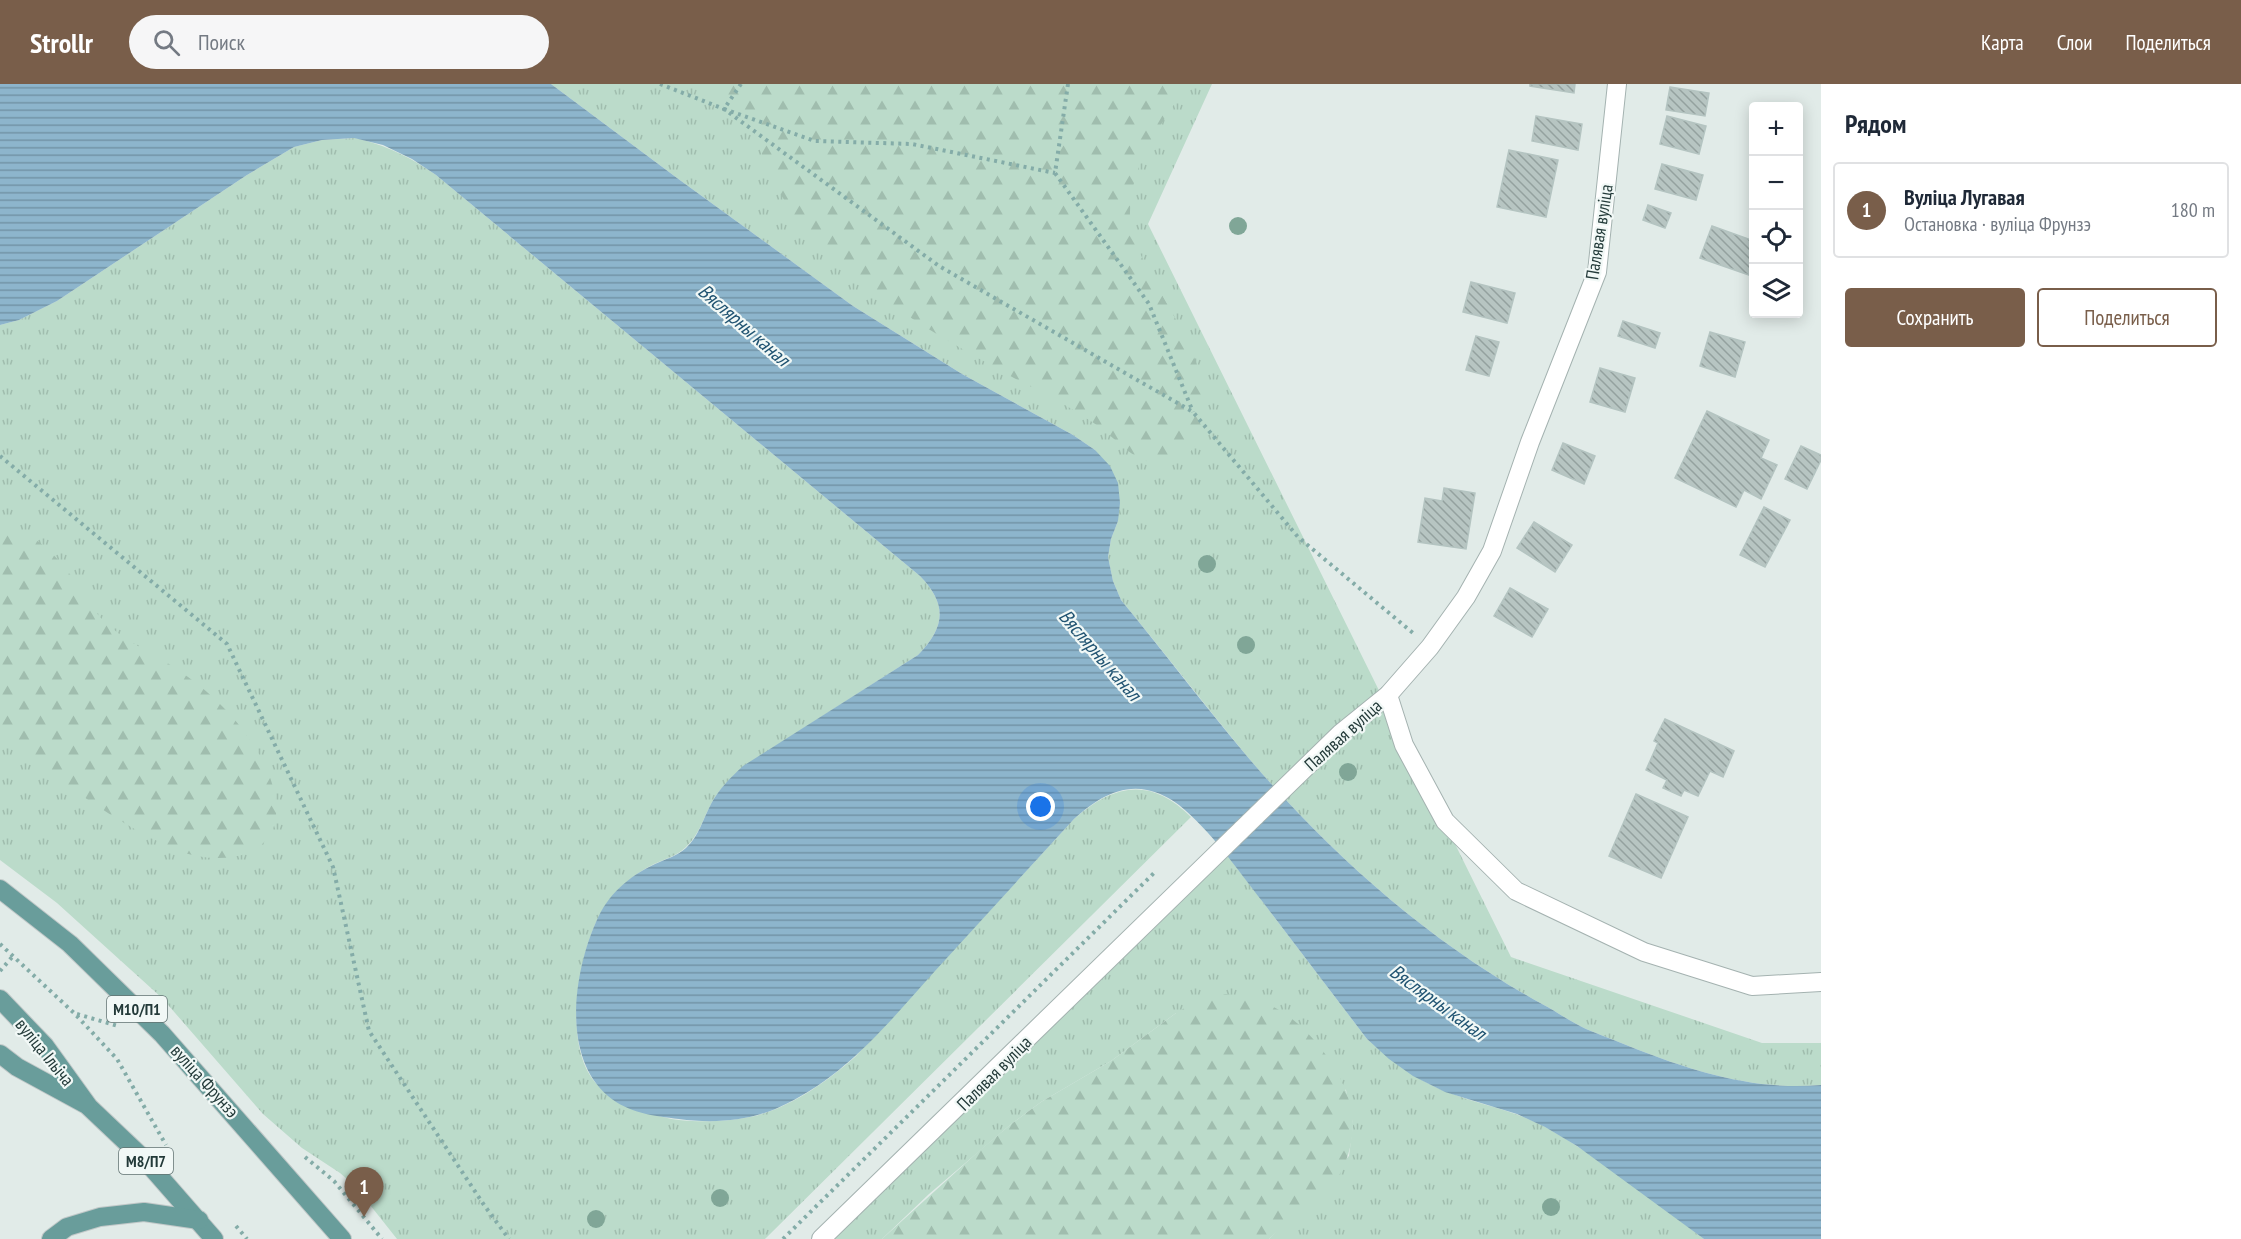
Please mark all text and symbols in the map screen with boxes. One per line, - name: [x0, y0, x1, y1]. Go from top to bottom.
- search box: [129, 15, 549, 69]
- text: Strollr: [30, 24, 93, 61]
- icon: search: [150, 26, 183, 59]
- text: Поиск: [198, 28, 245, 56]
- text: Карта: [1981, 29, 2024, 56]
- text: Слои: [2057, 29, 2092, 56]
- text: Поделиться: [2125, 29, 2211, 56]
- map controls: [1749, 102, 1803, 318]
- button: +: [1749, 102, 1803, 156]
- text: Рядом: [1845, 107, 1906, 140]
- button: −: [1749, 156, 1803, 210]
- street label: Палявая вуліца: [1580, 183, 1618, 281]
- text: Вуліца Лугавая: [1904, 183, 2025, 211]
- text: 1: [1862, 197, 1871, 223]
- text: 180 m: [2171, 197, 2215, 223]
- button: locate: [1749, 210, 1803, 264]
- text: Остановка · вуліца Фрунзэ: [1904, 211, 2091, 237]
- button: layers: [1749, 264, 1803, 318]
- water label: Вяслярны канал: [693, 278, 797, 373]
- button: Сохранить: [1845, 288, 2025, 347]
- button: Поделиться: [2037, 288, 2217, 347]
- water label: Вяслярны канал: [1053, 604, 1148, 708]
- street label: Палявая вуліца: [1299, 694, 1387, 776]
- your location: [1026, 792, 1055, 821]
- water label: Вяслярны канал: [1385, 958, 1493, 1047]
- road number: М10/П1: [107, 996, 167, 1022]
- street label: вуліца Ільіча: [11, 1013, 79, 1091]
- street label: Палявая вуліца: [952, 1031, 1036, 1115]
- street label: вуліца Фрунзэ: [166, 1040, 244, 1123]
- road number: М8/П7: [119, 1148, 173, 1174]
- pin: 1: [344, 1168, 384, 1217]

